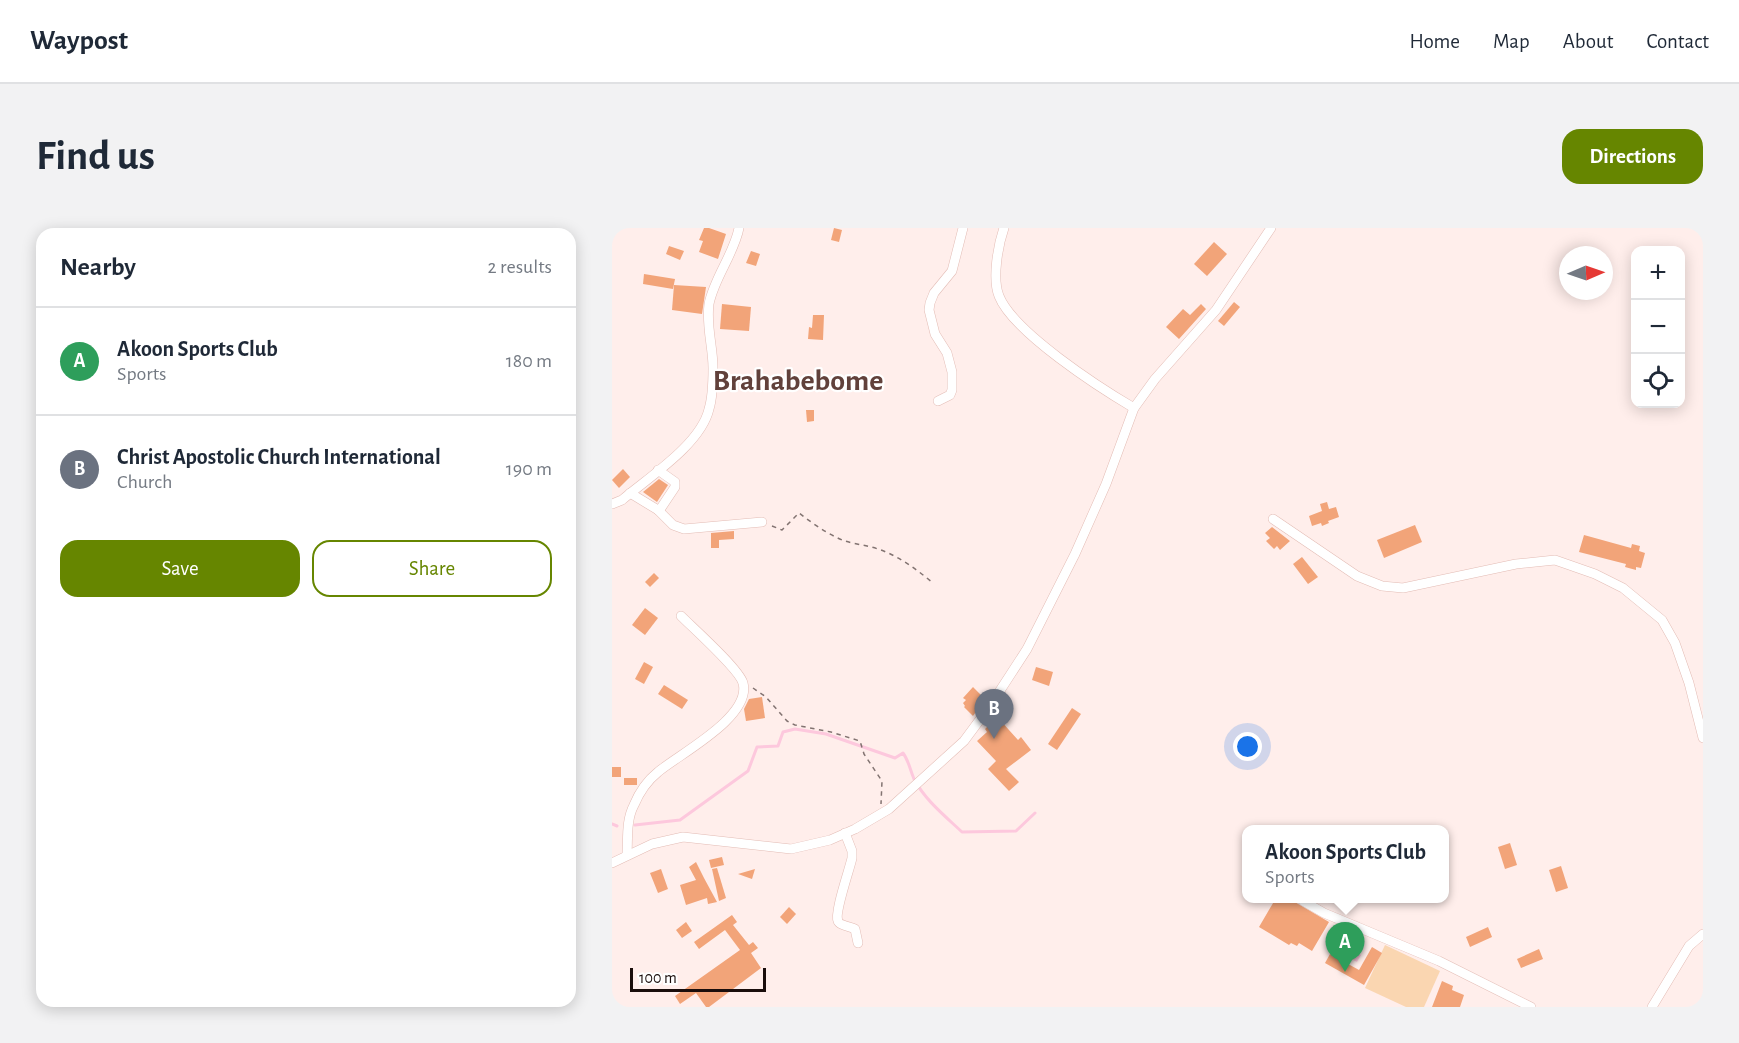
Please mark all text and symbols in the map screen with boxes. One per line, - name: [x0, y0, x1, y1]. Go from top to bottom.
- text: Waypost: [30, 27, 128, 55]
- text: Home: [1409, 31, 1460, 52]
- text: Map: [1493, 31, 1530, 52]
- text: About: [1563, 31, 1613, 52]
- text: Contact: [1646, 31, 1709, 52]
- button: Directions: [1562, 129, 1703, 184]
- text: Find us: [36, 135, 155, 177]
- north arrow: [1559, 246, 1613, 300]
- map controls: [1631, 246, 1685, 408]
- button: +: [1631, 246, 1685, 300]
- text: Nearby: [60, 254, 136, 280]
- text: 2 results: [488, 257, 552, 277]
- button: −: [1631, 300, 1685, 354]
- text: Akoon Sports Club: [117, 338, 278, 360]
- text: A: [74, 351, 86, 371]
- text: 180 m: [506, 351, 552, 371]
- button: locate: [1631, 354, 1685, 408]
- text: Sports: [117, 364, 166, 384]
- district label: Brahabebome: [713, 366, 883, 396]
- text: Christ Apostolic Church International: [117, 446, 441, 468]
- text: B: [74, 459, 85, 479]
- text: 190 m: [506, 459, 552, 479]
- text: Church: [117, 472, 172, 492]
- button: Save: [60, 540, 300, 597]
- button: Share: [312, 540, 552, 597]
- pin: B: [974, 690, 1013, 739]
- your location: [1233, 732, 1262, 761]
- popup: [1242, 825, 1449, 903]
- text: Akoon Sports Club: [1265, 841, 1426, 863]
- text: Sports: [1265, 867, 1315, 887]
- pin: A: [1326, 922, 1364, 972]
- scale bar: [630, 965, 766, 992]
- text: 100 m: [639, 970, 677, 986]

